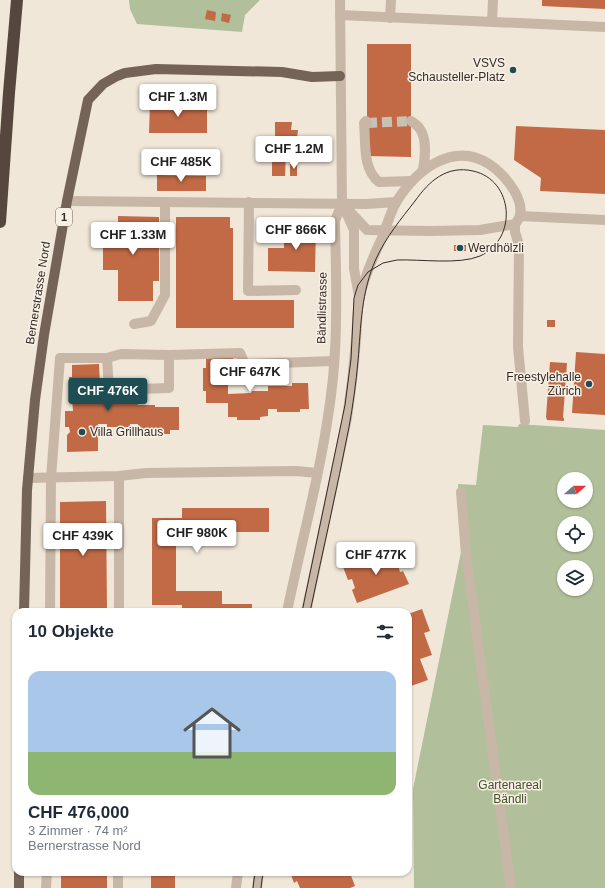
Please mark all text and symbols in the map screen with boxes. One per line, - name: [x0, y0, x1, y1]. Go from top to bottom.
- place label: VSVS Schausteller-Platz: [408, 56, 505, 84]
- marker: VSVS Schausteller-Platz: [508, 65, 518, 75]
- pin: CHF 1.3M: [137, 84, 219, 118]
- text: CHF 1.3M: [148, 89, 208, 104]
- pin: CHF 1.2M: [253, 136, 335, 170]
- text: CHF 1.2M: [264, 141, 324, 156]
- pin: CHF 485K: [140, 149, 222, 183]
- text: CHF 485K: [150, 154, 212, 169]
- road number: 1: [56, 208, 72, 226]
- pin: CHF 866K: [255, 217, 337, 251]
- pin: CHF 1.33M: [87, 222, 179, 256]
- text: CHF 866K: [265, 222, 327, 237]
- text: CHF 1.33M: [100, 227, 166, 242]
- street label: Bernerstrasse Nord: [23, 241, 53, 345]
- place label: Werdhölzli: [468, 241, 524, 255]
- marker: Werdhölzli: [455, 243, 465, 253]
- street label: Bändlistrasse: [314, 272, 330, 344]
- pin: CHF 647K: [209, 359, 291, 393]
- text: CHF 647K: [219, 364, 281, 379]
- place label: Freestylehalle Zürich: [506, 370, 581, 398]
- pin: CHF 476K: [67, 378, 149, 412]
- marker: Freestylehalle Zürich: [584, 379, 594, 389]
- text: CHF 476K: [77, 383, 139, 398]
- place label: Villa Grillhaus: [90, 425, 163, 439]
- marker: Villa Grillhaus: [77, 427, 87, 437]
- north arrow: [557, 472, 593, 508]
- map controls: [557, 472, 593, 596]
- button: locate: [557, 516, 593, 552]
- pin: CHF 980K: [156, 520, 238, 554]
- pin: CHF 439K: [42, 523, 124, 557]
- text: CHF 980K: [166, 525, 228, 540]
- text: CHF 439K: [52, 528, 114, 543]
- pin: CHF 477K: [335, 542, 417, 576]
- text: CHF 477K: [345, 547, 407, 562]
- button: layers: [557, 560, 593, 596]
- icon: filters: [374, 621, 396, 643]
- text: 10 Objekte: [28, 622, 114, 641]
- icon: home: [176, 697, 248, 769]
- park label: Gartenareal Bändli: [478, 778, 542, 806]
- text: CHF 476,000: [28, 803, 129, 822]
- text: 3 Zimmer · 74 m²: [28, 823, 128, 838]
- text: Bernerstrasse Nord: [28, 838, 141, 853]

